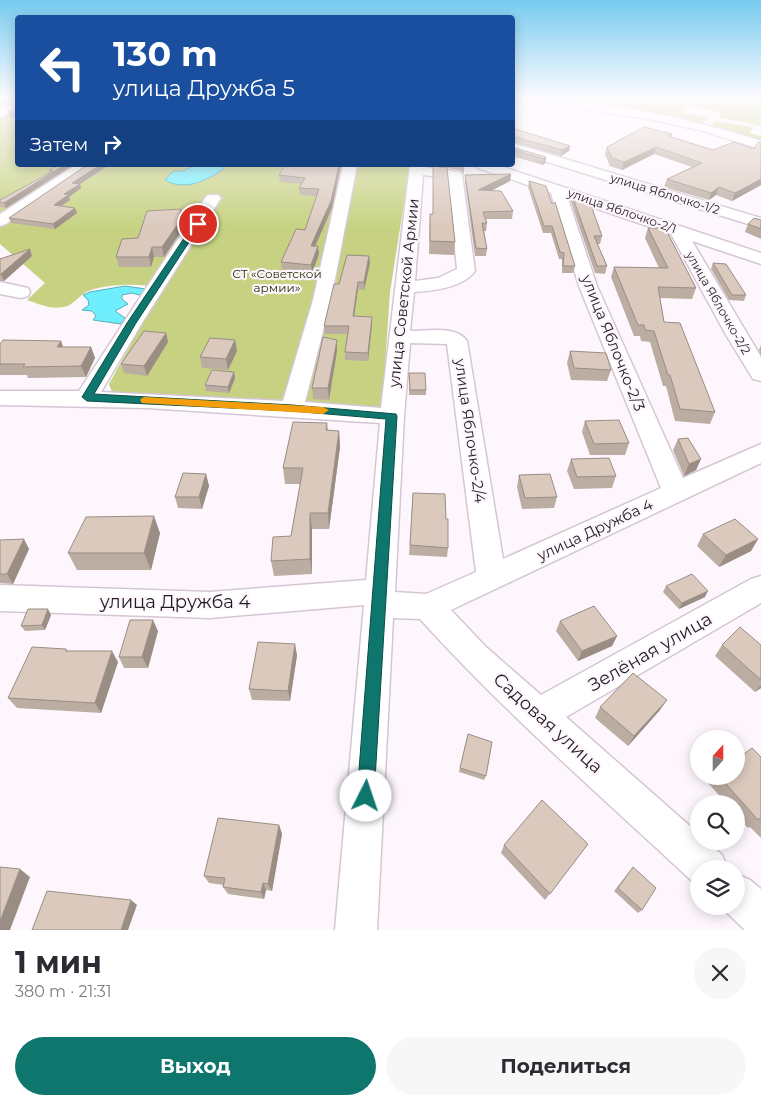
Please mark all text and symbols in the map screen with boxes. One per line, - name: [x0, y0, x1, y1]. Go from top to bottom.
- text: 130 m: [113, 32, 218, 75]
- icon: left: [30, 35, 95, 100]
- text: улица Дружба 5: [113, 75, 295, 102]
- icon: right: [98, 130, 126, 158]
- text: Затем: [30, 133, 88, 156]
- street label: улица Яблочко-1/2: [608, 169, 722, 217]
- street label: улица Яблочко-2/1: [565, 185, 679, 236]
- street label: улица Советской Армии: [384, 197, 423, 389]
- pin: [177, 203, 219, 245]
- icon: arrive: [184, 210, 212, 238]
- street label: улица Яблочко-2/2: [682, 248, 754, 357]
- park label: СТ «Советской армии»: [232, 266, 322, 295]
- street label: улица Яблочко-2/3: [577, 271, 650, 414]
- street label: улица Яблочко-2/4: [451, 356, 490, 505]
- street label: улица Дружба 4: [533, 494, 656, 565]
- street label: улица Дружба 4: [99, 591, 250, 613]
- street label: Зелёная улица: [584, 608, 716, 696]
- street label: Садовая улица: [489, 668, 607, 778]
- north arrow: [690, 730, 745, 785]
- map controls: [690, 730, 745, 915]
- position arrow: [339, 769, 391, 821]
- button: search: [690, 795, 745, 850]
- button: layers: [690, 860, 745, 915]
- text: 1 мин: [15, 944, 102, 981]
- button: close: [694, 947, 746, 999]
- text: 380 m · 21:31: [15, 982, 111, 1001]
- button: Выход: [15, 1037, 376, 1095]
- button: Поделиться: [386, 1037, 746, 1095]

